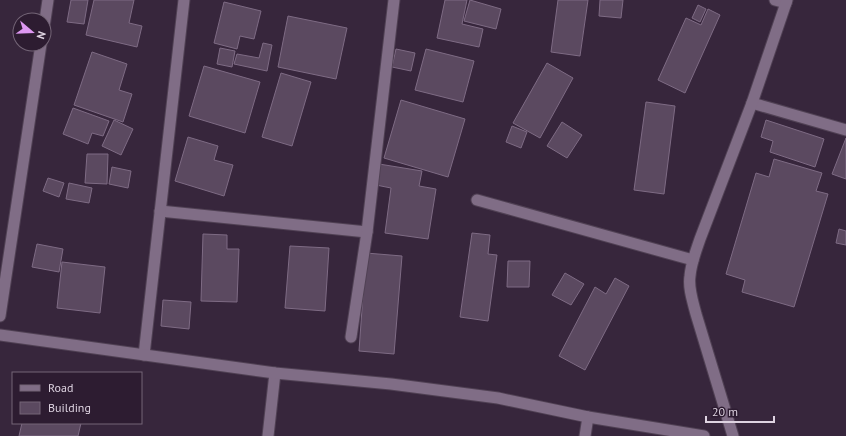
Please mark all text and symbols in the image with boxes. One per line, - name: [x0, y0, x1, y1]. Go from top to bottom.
- north arrow: [12, 12, 52, 52]
- text: N: [34, 30, 49, 41]
- legend: [12, 372, 142, 424]
- text: Road: [48, 380, 73, 395]
- scale bar: [706, 398, 774, 424]
- text: Building: [48, 400, 91, 415]
- text: 20 m: [712, 404, 738, 419]

